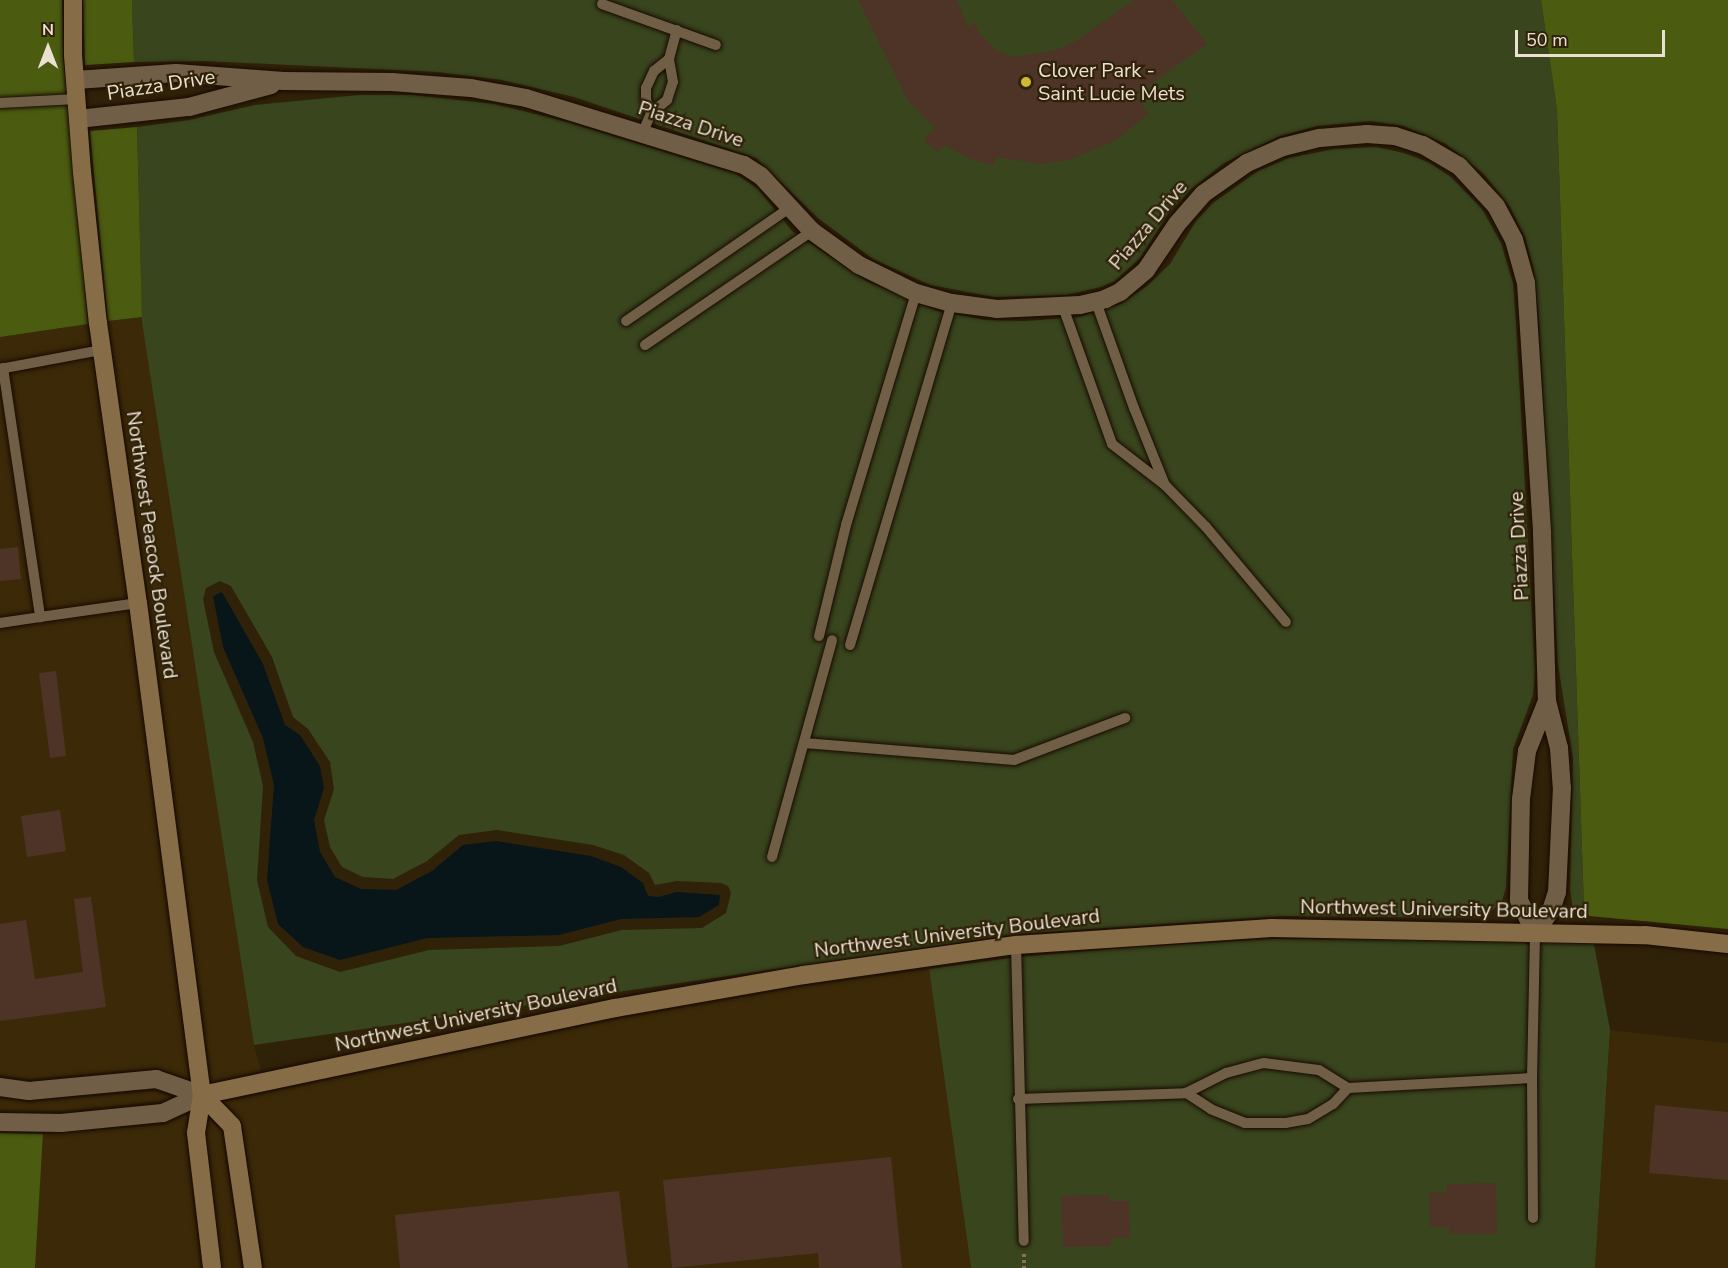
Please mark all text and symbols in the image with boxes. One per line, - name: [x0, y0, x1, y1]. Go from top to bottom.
- north arrow: [18, 18, 78, 78]
- scale bar: [1518, 18, 1668, 56]
- text: N: [42, 19, 54, 41]
- text: 50 m: [1526, 28, 1568, 52]
- place label: Clover Park - Saint Lucie Mets: [1038, 58, 1185, 105]
- street label: Piazza Drive: [105, 65, 217, 105]
- marker: Clover Park - Saint Lucie Mets: [1019, 75, 1033, 89]
- street label: Piazza Drive: [635, 96, 747, 152]
- street label: Piazza Drive: [1104, 175, 1192, 275]
- street label: Northwest Peacock Boulevard: [121, 409, 183, 681]
- street label: Piazza Drive: [1504, 491, 1534, 601]
- street label: Northwest University Boulevard: [1300, 894, 1588, 924]
- street label: Northwest University Boulevard: [813, 904, 1101, 962]
- street label: Northwest University Boulevard: [333, 973, 619, 1057]

